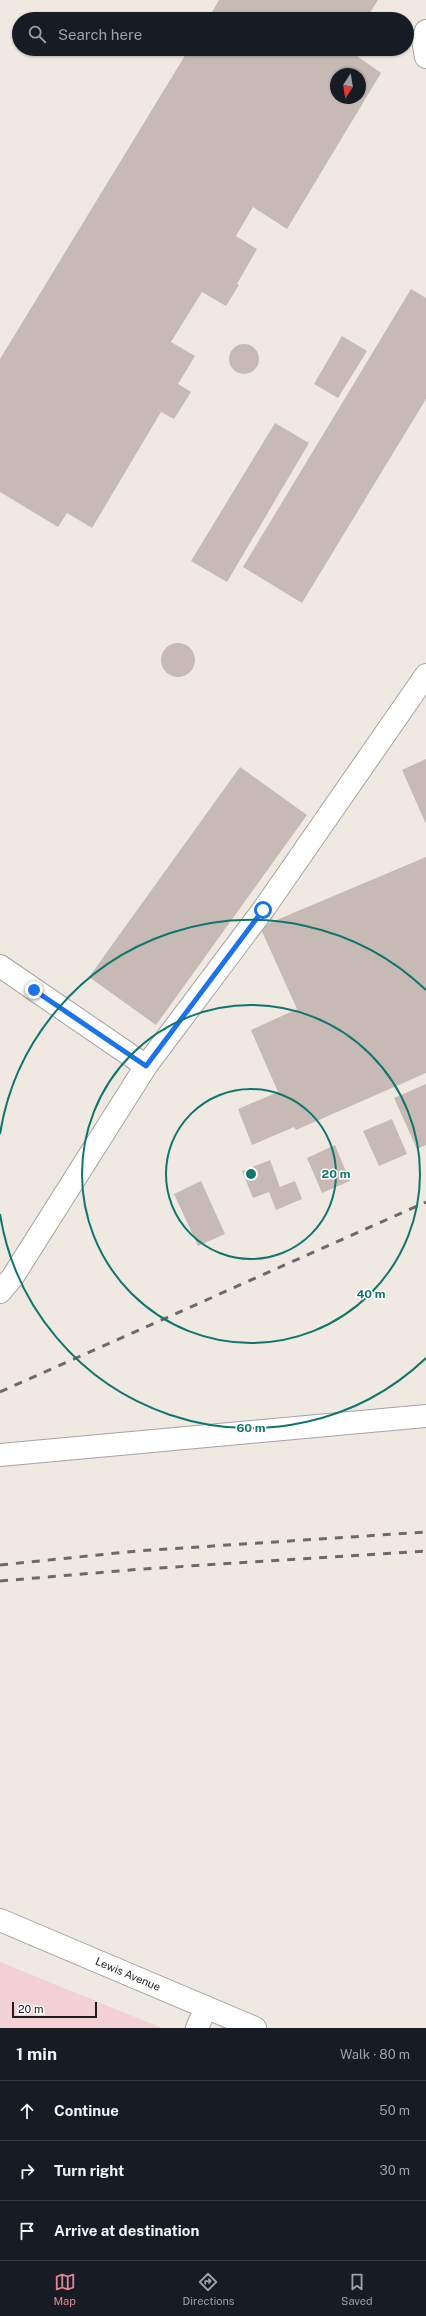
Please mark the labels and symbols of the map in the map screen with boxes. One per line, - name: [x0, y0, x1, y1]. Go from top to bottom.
- north arrow: [330, 68, 366, 104]
- route start: [254, 901, 272, 919]
- route end: [25, 981, 43, 999]
- centre of rings: [244, 1167, 258, 1181]
- text: 20 m: [322, 1167, 351, 1181]
- text: 40 m: [356, 1287, 386, 1301]
- text: 60 m: [236, 1421, 266, 1435]
- street label: Lewis Avenue: [94, 1955, 162, 1993]
- scale bar: [12, 2000, 97, 2019]

